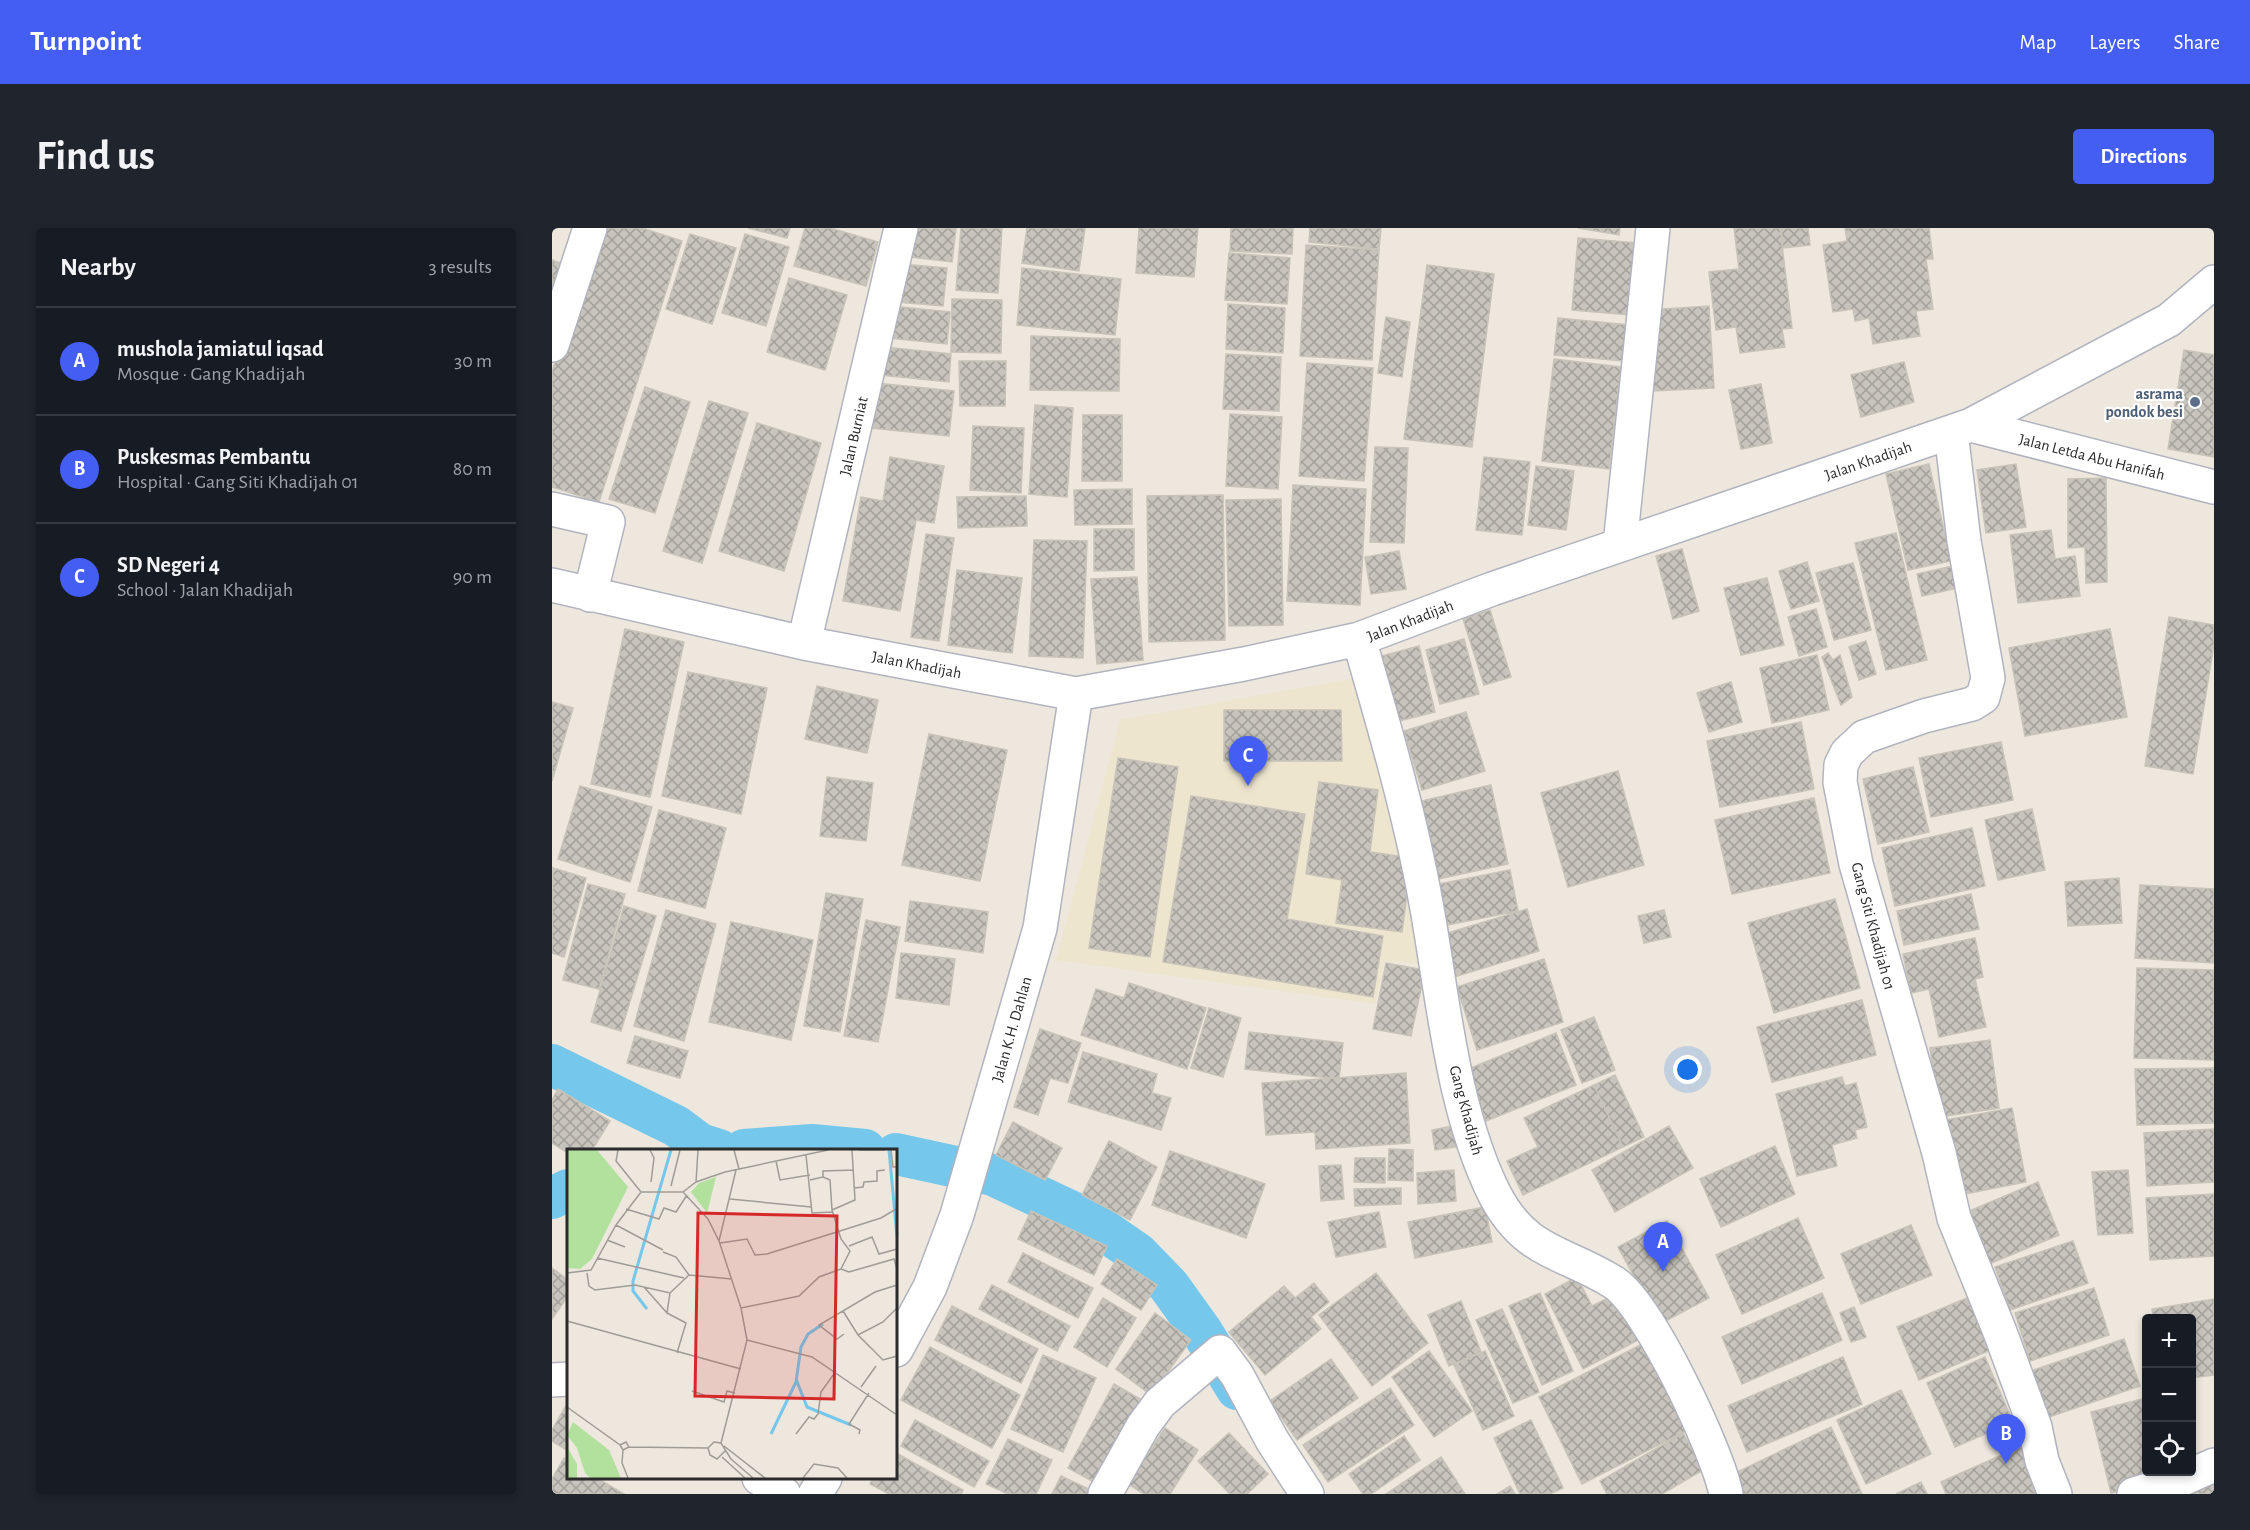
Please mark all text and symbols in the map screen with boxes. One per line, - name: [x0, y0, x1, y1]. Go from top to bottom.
- text: Turnpoint: [30, 28, 141, 56]
- text: Map: [2020, 32, 2056, 53]
- text: Layers: [2089, 32, 2140, 53]
- text: Share: [2173, 32, 2220, 53]
- button: Directions: [2073, 129, 2214, 184]
- text: Find us: [36, 135, 155, 177]
- text: Nearby: [60, 254, 136, 280]
- text: 3 results: [428, 257, 492, 277]
- text: mushola jamiatul iqsad: [117, 338, 324, 360]
- text: A: [74, 351, 86, 371]
- text: 30 m: [454, 351, 492, 371]
- text: Mosque · Gang Khadijah: [117, 364, 305, 384]
- place label: asrama pondok besi: [2106, 386, 2183, 420]
- street label: Jalan Burniat: [837, 395, 871, 477]
- marker: asrama pondok besi: [2188, 395, 2202, 409]
- street label: Jalan Letda Abu Hanifah: [2017, 431, 2166, 483]
- street label: Jalan Khadijah: [1823, 439, 1914, 484]
- text: Puskesmas Pembantu: [117, 446, 311, 468]
- text: B: [74, 459, 85, 479]
- text: 80 m: [453, 459, 492, 479]
- text: Hospital · Gang Siti Khadijah 01: [117, 472, 359, 492]
- text: SD Negeri 4: [117, 554, 220, 576]
- text: C: [74, 567, 85, 587]
- text: 90 m: [453, 567, 492, 587]
- text: School · Jalan Khadijah: [117, 580, 293, 600]
- street label: Jalan Khadijah: [1365, 597, 1456, 646]
- street label: Jalan Khadijah: [871, 648, 963, 682]
- pin: C: [1228, 736, 1268, 786]
- street label: Gang Siti Khadijah 01: [1847, 861, 1898, 992]
- street label: Jalan K.H. Dahlan: [989, 975, 1035, 1084]
- your location: [1673, 1055, 1702, 1084]
- street label: Gang Khadijah: [1445, 1064, 1486, 1157]
- inset map: [567, 1149, 897, 1479]
- pin: A: [1644, 1222, 1682, 1272]
- map controls: [2142, 1314, 2196, 1476]
- button: +: [2142, 1314, 2196, 1368]
- button: −: [2142, 1368, 2196, 1422]
- pin: B: [1986, 1414, 2026, 1464]
- button: locate: [2142, 1422, 2196, 1476]

